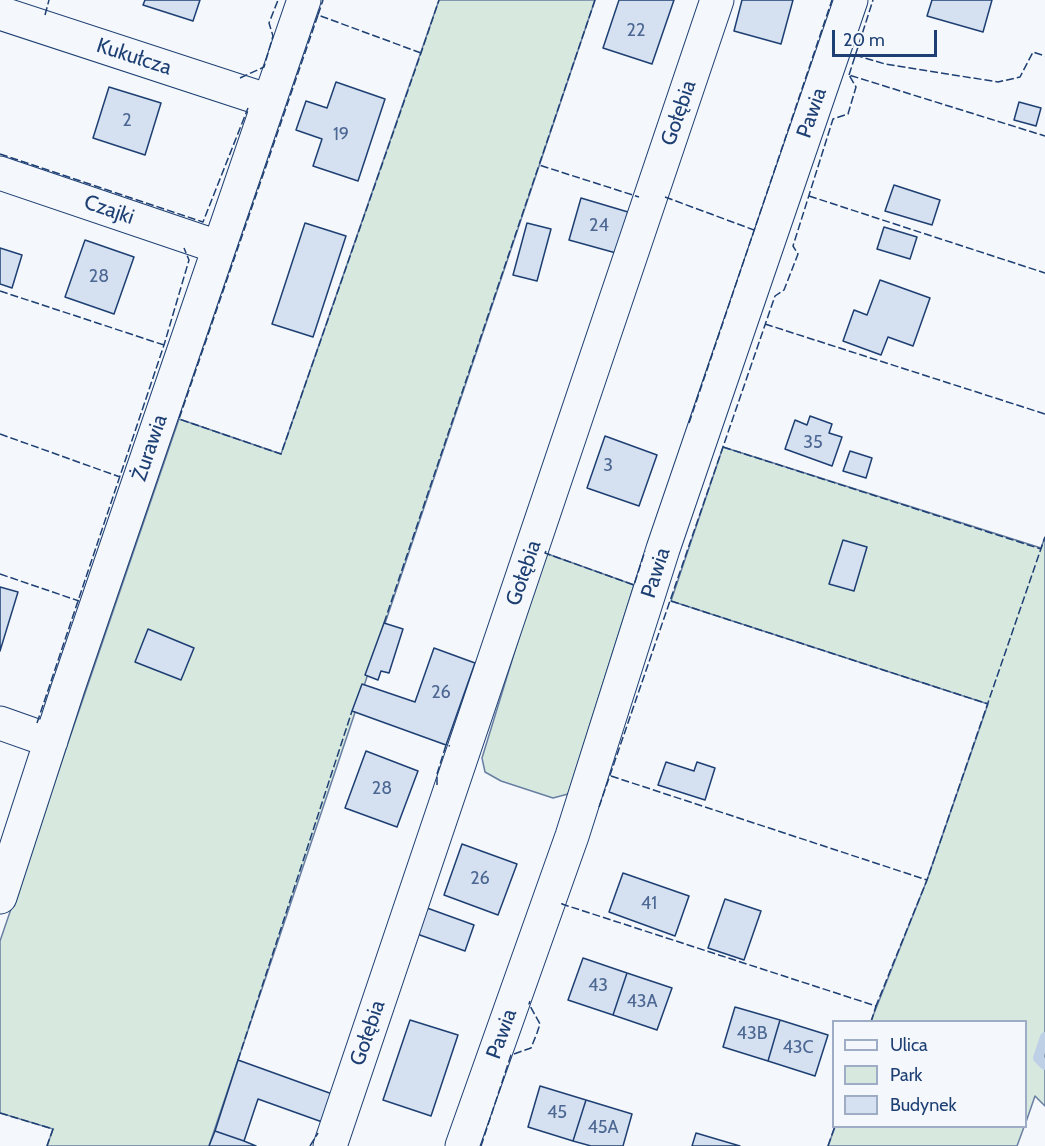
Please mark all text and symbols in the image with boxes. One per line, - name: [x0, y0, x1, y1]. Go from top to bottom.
- scale bar: [835, 18, 940, 56]
- house number: 22: [627, 20, 645, 42]
- text: 20 m: [843, 29, 885, 51]
- street label: Kukułcza: [93, 33, 175, 81]
- street label: Gołębia: [656, 77, 702, 149]
- street label: Pawia: [792, 85, 832, 141]
- house number: 2: [122, 110, 132, 132]
- house number: 19: [333, 124, 349, 146]
- street label: Czajki: [81, 190, 137, 230]
- house number: 24: [589, 215, 609, 237]
- house number: 28: [89, 266, 109, 288]
- street label: Żurawia: [127, 411, 173, 485]
- house number: 35: [803, 432, 823, 454]
- house number: 3: [603, 455, 613, 477]
- street label: Gołębia: [501, 537, 547, 609]
- street label: Pawia: [636, 545, 676, 601]
- house number: 26: [431, 682, 451, 704]
- house number: 28: [372, 778, 392, 800]
- house number: 26: [470, 868, 490, 890]
- house number: 41: [641, 893, 657, 915]
- house number: 43: [588, 975, 608, 997]
- house number: 43A: [626, 991, 658, 1013]
- street label: Gołębia: [345, 997, 391, 1069]
- street label: Pawia: [481, 1006, 523, 1062]
- legend: [832, 1020, 1027, 1128]
- house number: 43B: [737, 1023, 767, 1045]
- text: Ulica: [890, 1034, 928, 1056]
- house number: 43C: [782, 1037, 814, 1059]
- text: Park: [890, 1064, 922, 1086]
- text: Budynek: [890, 1094, 957, 1116]
- house number: 45: [547, 1102, 567, 1124]
- house number: 45A: [587, 1117, 619, 1139]

